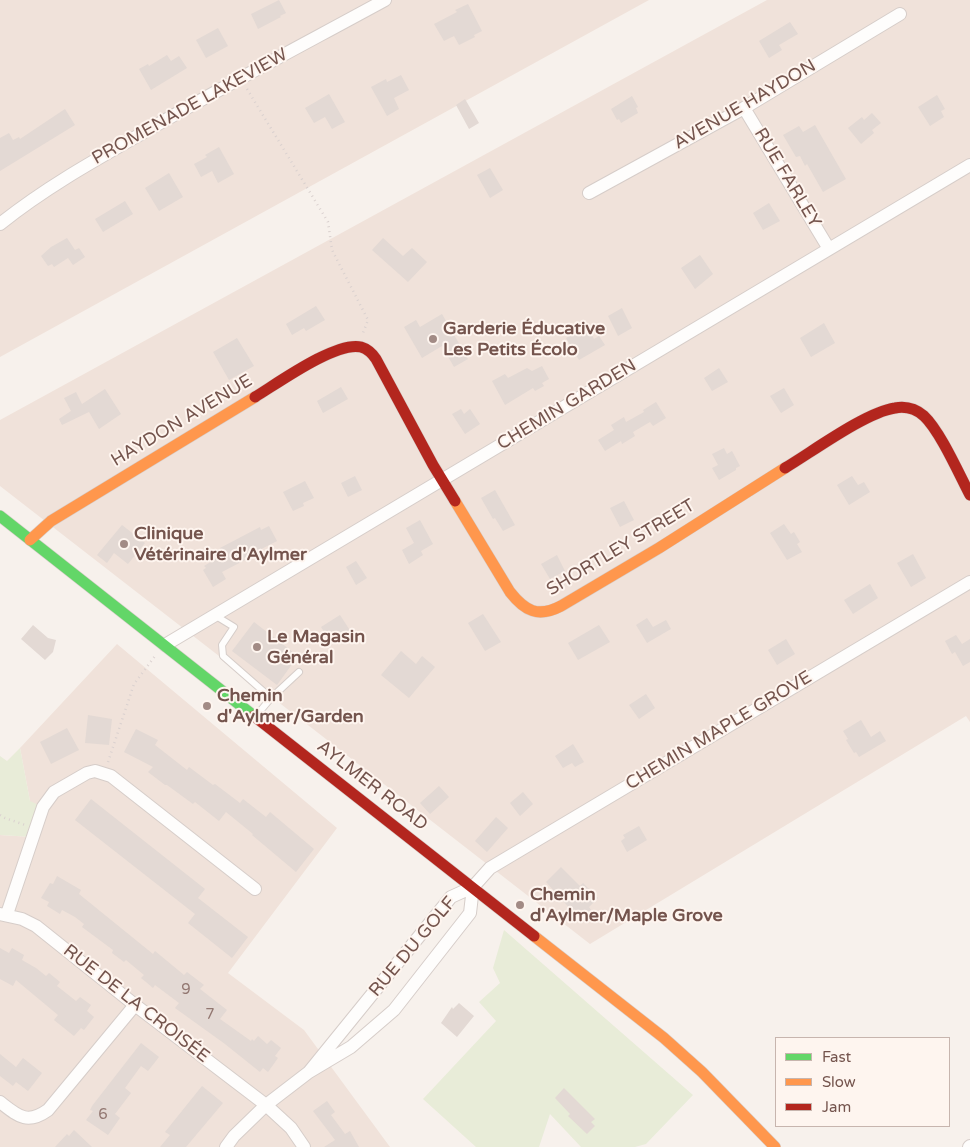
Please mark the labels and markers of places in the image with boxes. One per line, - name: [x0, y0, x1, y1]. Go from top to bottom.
- place label: Garderie Éducative Les Petits Écolo: [443, 318, 605, 360]
- marker: Garderie Éducative Les Petits Écolo: [427, 333, 439, 345]
- place label: Clinique Vétérinaire d'Aylmer: [134, 523, 307, 566]
- marker: Clinique Vétérinaire d'Aylmer: [118, 538, 130, 550]
- place label: Le Magasin Général: [267, 626, 365, 669]
- marker: Le Magasin Général: [251, 641, 263, 653]
- place label: Chemin d'Aylmer/Garden: [217, 685, 364, 728]
- marker: Chemin d'Aylmer/Garden: [201, 700, 213, 712]
- place label: Chemin d'Aylmer/Maple Grove: [530, 884, 723, 926]
- marker: Chemin d'Aylmer/Maple Grove: [514, 899, 526, 911]

